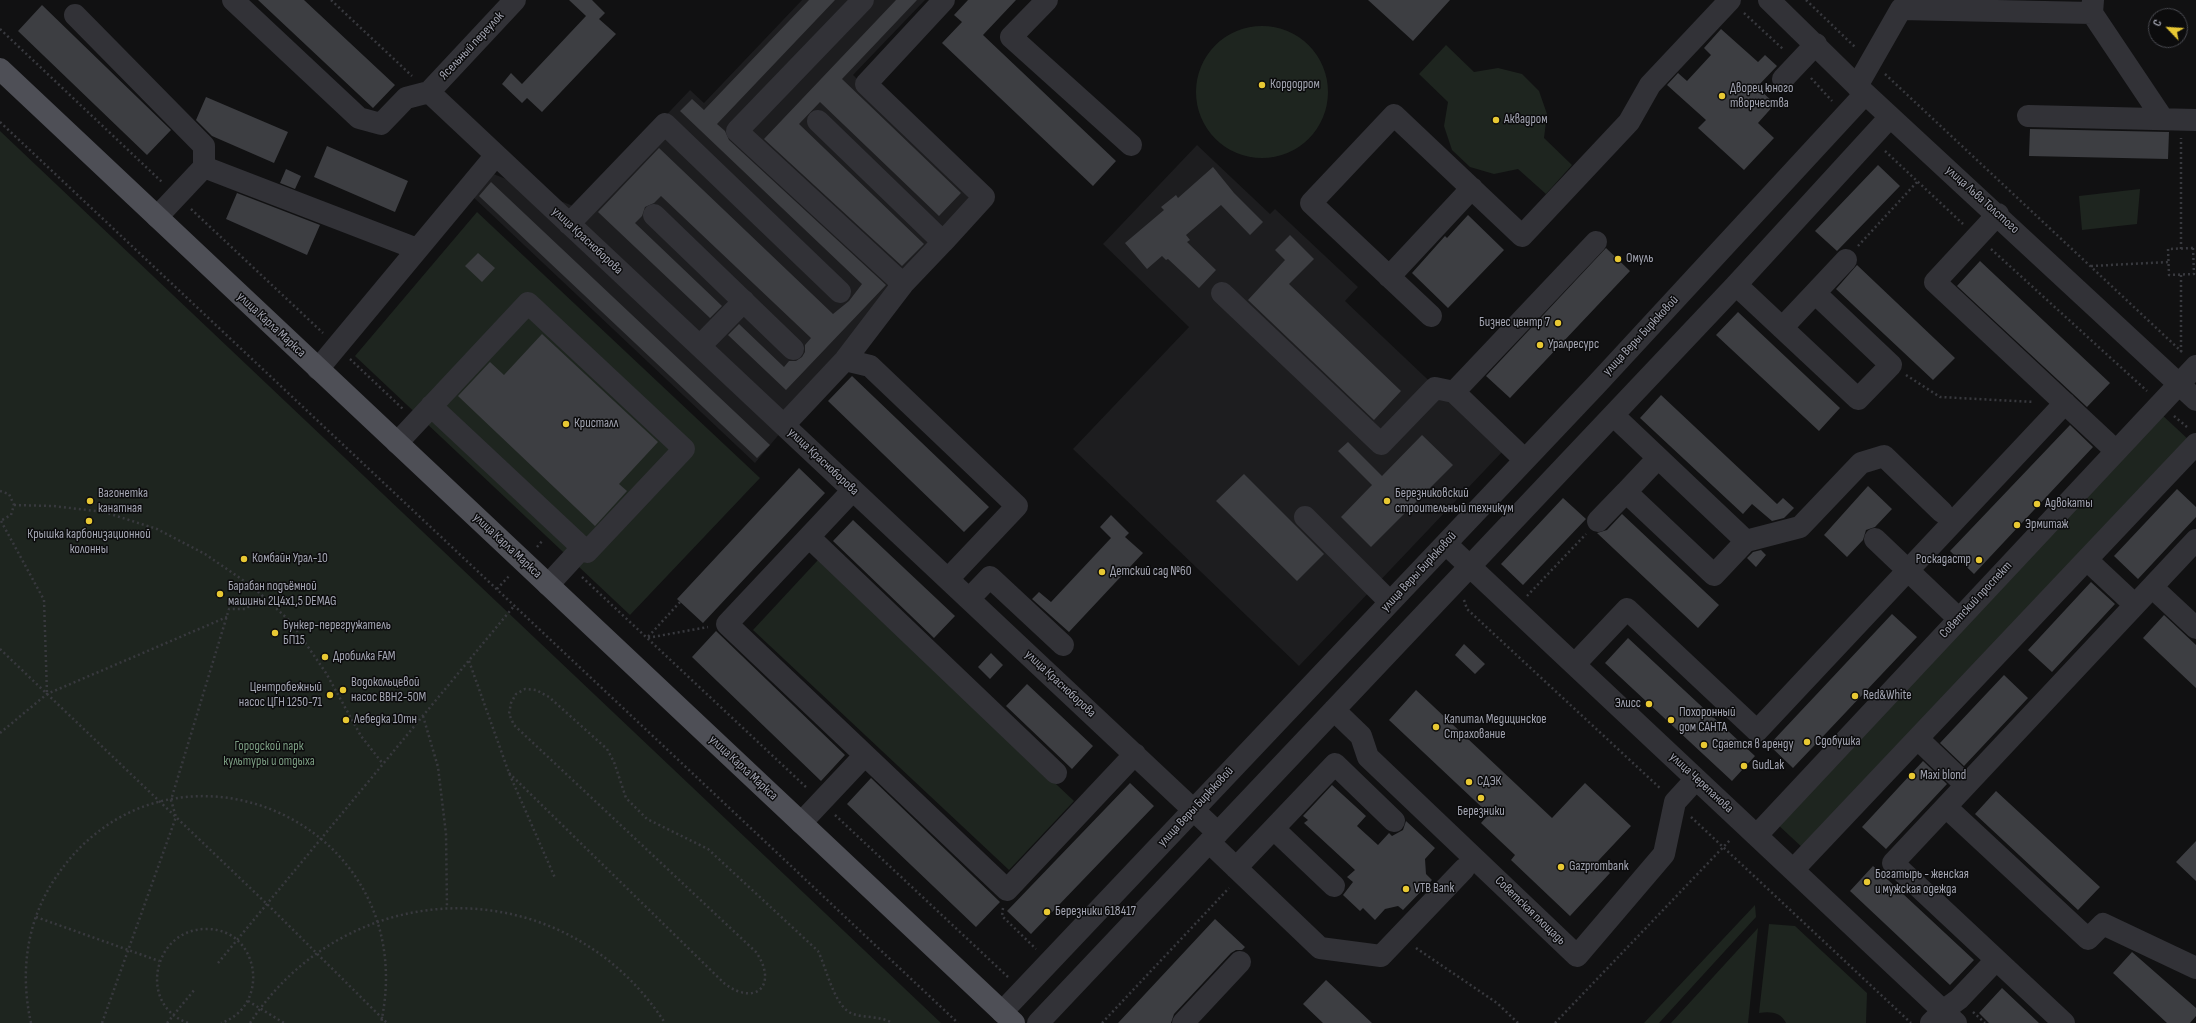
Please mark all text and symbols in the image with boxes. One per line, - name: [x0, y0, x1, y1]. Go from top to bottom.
- north arrow: [2148, 8, 2188, 48]
- street label: Ясельный переулок: [436, 9, 508, 83]
- text: С: [2150, 18, 2165, 28]
- place label: Кордодром: [1270, 77, 1320, 93]
- marker: Кордодром: [1257, 80, 1267, 90]
- place label: Дворец юного творчества: [1730, 81, 1793, 112]
- marker: Дворец юного творчества: [1717, 91, 1727, 101]
- place label: Аквадром: [1504, 112, 1548, 128]
- marker: Аквадром: [1491, 115, 1501, 125]
- street label: улица Льва Толстого: [1942, 163, 2022, 237]
- street label: улица Красноборова: [548, 204, 626, 278]
- place label: Омуль: [1626, 251, 1653, 267]
- marker: Омуль: [1613, 254, 1623, 264]
- street label: улица Карла Маркса: [233, 289, 309, 361]
- street label: улица Веры Бирюковой: [1600, 293, 1682, 379]
- place label: Бизнес центр 7: [1479, 315, 1550, 331]
- marker: Бизнес центр 7: [1553, 318, 1563, 328]
- place label: Уралресурс: [1548, 337, 1599, 353]
- marker: Уралресурс: [1535, 340, 1545, 350]
- place label: Кристалл: [574, 416, 618, 432]
- marker: Кристалл: [561, 419, 571, 429]
- street label: улица Красноборова: [784, 425, 862, 499]
- place label: Вагонетка канатная: [98, 486, 148, 517]
- place label: Березниковский строительный техникум: [1395, 486, 1514, 517]
- marker: Вагонетка канатная: [85, 496, 95, 506]
- marker: Березниковский строительный техникум: [1382, 496, 1392, 506]
- place label: Адвокаты: [2045, 496, 2093, 512]
- marker: Адвокаты: [2032, 499, 2042, 509]
- street label: улица Карла Маркса: [469, 510, 545, 582]
- marker: Крышка карбонизационной колонны: [84, 516, 94, 526]
- place label: Эрмитаж: [2025, 517, 2069, 533]
- marker: Эрмитаж: [2012, 520, 2022, 530]
- place label: Крышка карбонизационной колонны: [27, 527, 151, 558]
- street label: улица Веры Бирюковой: [1378, 529, 1460, 615]
- place label: Комбайн Урал-10: [252, 551, 328, 567]
- place label: Роскадастр: [1916, 552, 1971, 568]
- marker: Комбайн Урал-10: [239, 554, 249, 564]
- marker: Роскадастр: [1974, 555, 1984, 565]
- street label: Советский проспект: [1936, 558, 2016, 642]
- place label: Детский сад №60: [1110, 564, 1192, 580]
- marker: Детский сад №60: [1097, 567, 1107, 577]
- place label: Барабан подъёмной машины 2Ц4х1,5 DEMAG: [228, 579, 336, 610]
- marker: Барабан подъёмной машины 2Ц4х1,5 DEMAG: [215, 589, 225, 599]
- place label: Бункер-перегружатель БП15: [283, 618, 391, 649]
- marker: Бункер-перегружатель БП15: [270, 628, 280, 638]
- street label: улица Красноборова: [1021, 647, 1099, 721]
- place label: Дробилка FAM: [333, 649, 396, 665]
- marker: Дробилка FAM: [320, 652, 330, 662]
- place label: Водокольцевой насос ВВН2-50М: [351, 675, 426, 706]
- place label: Центробежный насос ЦГН 1250-71: [239, 680, 322, 711]
- marker: Водокольцевой насос ВВН2-50М: [338, 685, 348, 695]
- place label: Red&White: [1863, 688, 1912, 704]
- marker: Центробежный насос ЦГН 1250-71: [325, 690, 335, 700]
- marker: Red&White: [1850, 691, 1860, 701]
- place label: Элисс: [1615, 696, 1641, 712]
- marker: Элисс: [1644, 699, 1654, 709]
- place label: Похоронный дом САНТА: [1679, 705, 1735, 736]
- place label: Лебедка 10тн: [354, 712, 417, 728]
- place label: Капитал Медицинское Страхование: [1444, 712, 1547, 743]
- marker: Лебедка 10тн: [341, 715, 351, 725]
- marker: Похоронный дом САНТА: [1666, 715, 1676, 725]
- marker: Капитал Медицинское Страхование: [1431, 722, 1441, 732]
- street label: улица Карла Маркса: [705, 732, 781, 804]
- place label: Сдобушка: [1815, 734, 1860, 750]
- place label: Сдается в аренду: [1712, 737, 1793, 753]
- marker: Сдобушка: [1802, 737, 1812, 747]
- park label: Городской парк культуры и отдыха: [223, 739, 315, 770]
- marker: Сдается в аренду: [1699, 740, 1709, 750]
- street label: улица Черепанова: [1666, 750, 1736, 816]
- place label: GudLak: [1752, 758, 1784, 774]
- marker: GudLak: [1739, 761, 1749, 771]
- street label: улица Веры Бирюковой: [1155, 764, 1237, 850]
- place label: Maxi blond: [1920, 768, 1966, 784]
- marker: Maxi blond: [1907, 771, 1917, 781]
- place label: СДЭК: [1477, 774, 1501, 790]
- marker: СДЭК: [1464, 777, 1474, 787]
- marker: Березники: [1476, 793, 1486, 803]
- place label: Березники: [1457, 804, 1505, 820]
- place label: Gazprombank: [1569, 859, 1629, 875]
- marker: Gazprombank: [1556, 862, 1566, 872]
- place label: Богатырь - женская и мужская одежда: [1875, 867, 1969, 898]
- street label: Советская площадь: [1491, 873, 1569, 949]
- marker: Богатырь - женская и мужская одежда: [1862, 877, 1872, 887]
- place label: VTB Bank: [1414, 881, 1454, 897]
- marker: VTB Bank: [1401, 884, 1411, 894]
- place label: Березники 618417: [1055, 904, 1136, 920]
- marker: Березники 618417: [1042, 907, 1052, 917]

